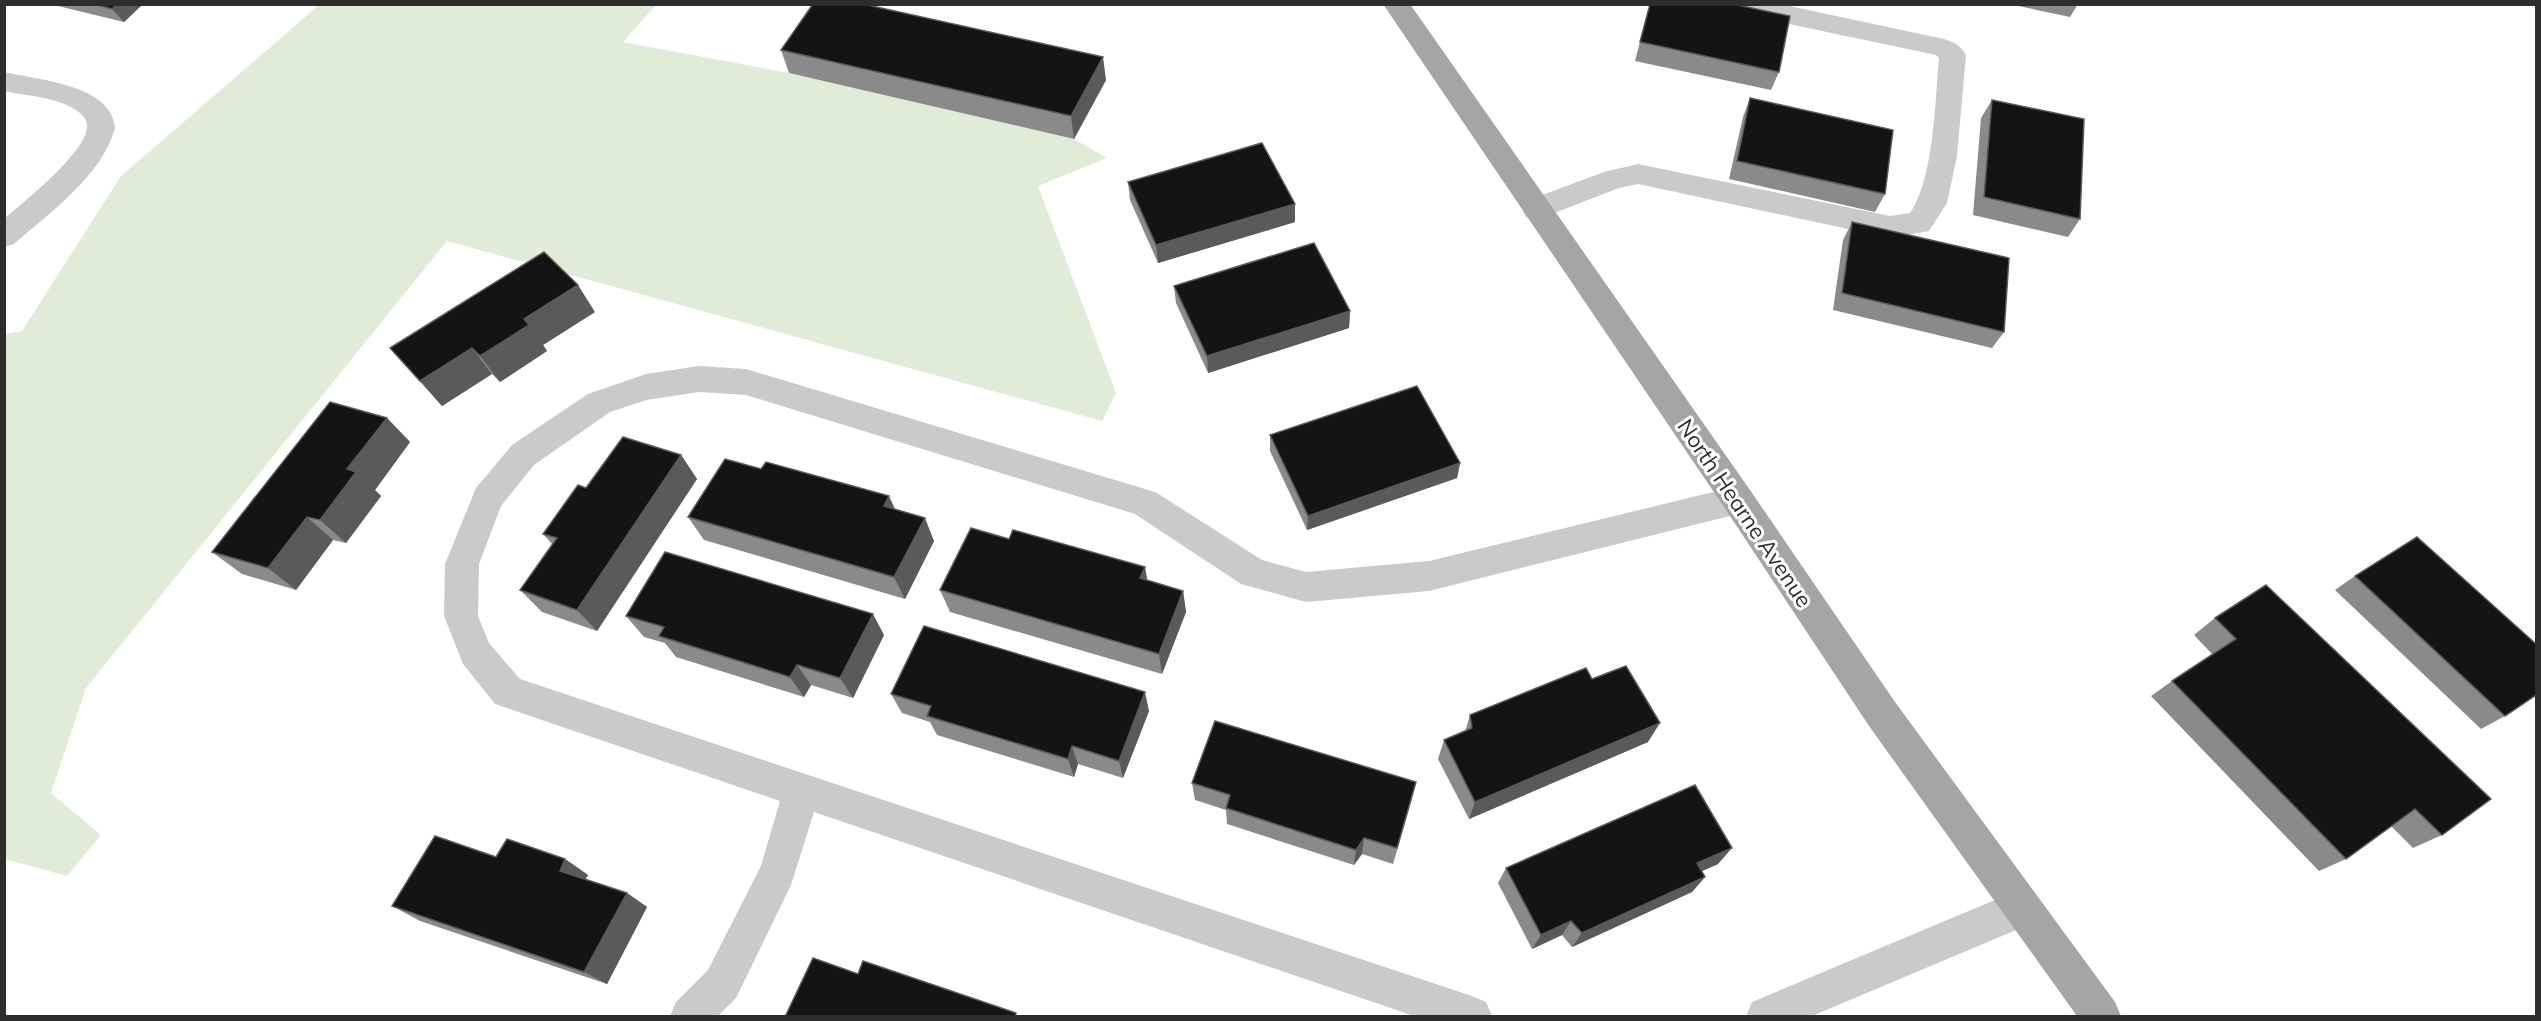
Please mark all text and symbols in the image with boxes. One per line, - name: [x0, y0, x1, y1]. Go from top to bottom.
- street label: North Hearne Avenue: [1672, 414, 1818, 612]

